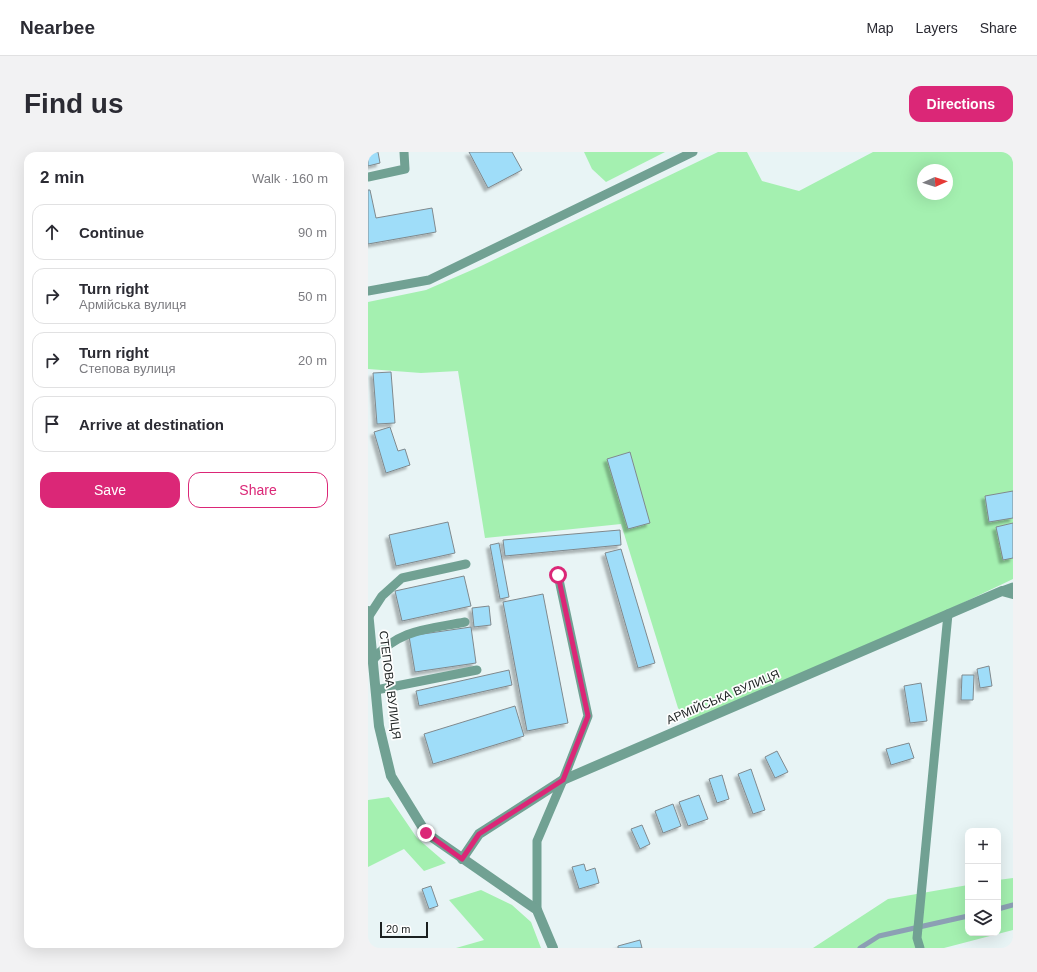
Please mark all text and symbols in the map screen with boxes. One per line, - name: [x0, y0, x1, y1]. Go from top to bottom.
- text: Nearbee: [20, 17, 95, 38]
- text: Map: [866, 20, 894, 36]
- text: Layers: [916, 20, 958, 36]
- text: Share: [980, 20, 1017, 36]
- button: Directions: [909, 86, 1013, 122]
- text: Find us: [24, 88, 124, 119]
- north arrow: [917, 164, 953, 200]
- text: 2 min: [40, 168, 84, 187]
- text: Walk · 160 m: [252, 171, 328, 186]
- icon: ahead: [41, 221, 63, 243]
- text: Continue: [79, 224, 144, 241]
- text: 90 m: [298, 225, 327, 240]
- text: Turn right: [79, 280, 149, 297]
- icon: right: [41, 285, 63, 307]
- text: 50 m: [298, 289, 327, 304]
- text: Армійська вулиця: [79, 297, 186, 312]
- text: Turn right: [79, 344, 149, 361]
- icon: right: [41, 349, 63, 371]
- text: 20 m: [298, 353, 327, 368]
- text: Степова вулиця: [79, 361, 175, 376]
- icon: arrive: [41, 413, 63, 435]
- text: Arrive at destination: [79, 416, 224, 433]
- button: Save: [40, 472, 180, 508]
- button: Share: [188, 472, 328, 508]
- route start: [549, 566, 567, 584]
- street label: СТЕПОВА ВУЛИЦЯ: [376, 630, 404, 740]
- street label: АРМІЙСЬКА ВУЛИЦЯ: [664, 666, 782, 727]
- route end: [417, 824, 435, 842]
- map controls: [965, 828, 1001, 936]
- button: +: [965, 828, 1001, 864]
- button: −: [965, 864, 1001, 900]
- button: layers: [965, 900, 1001, 936]
- scale bar: [380, 920, 428, 939]
- text: 20 m: [386, 923, 410, 935]

